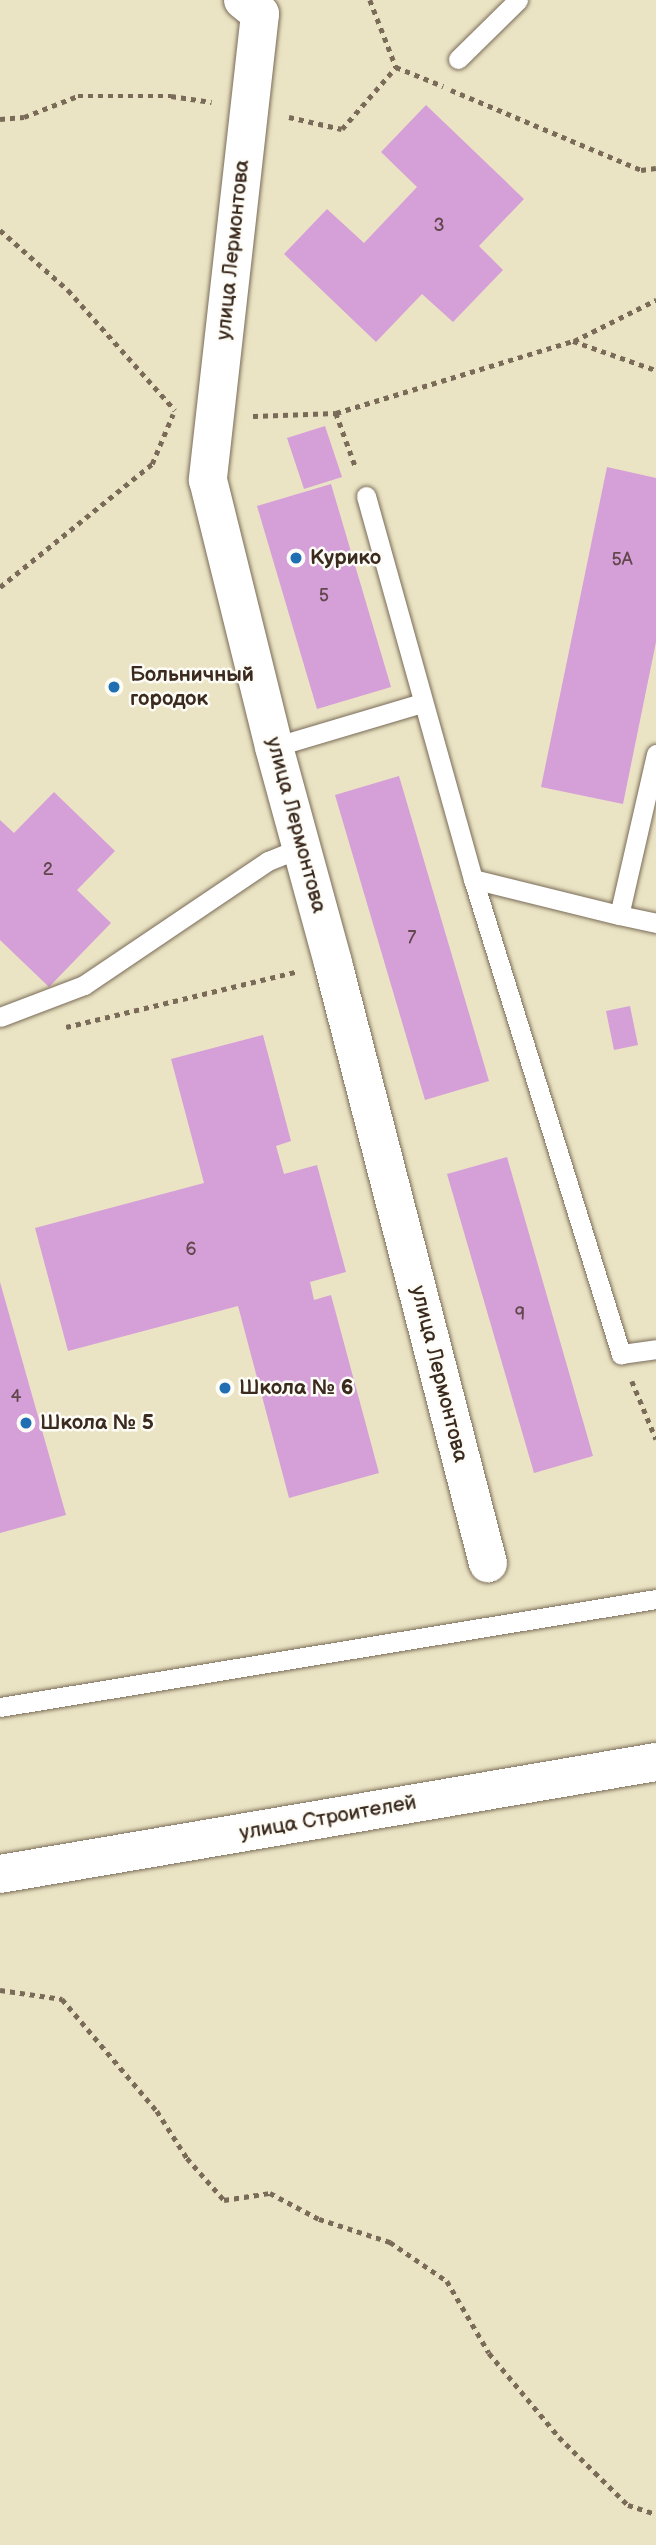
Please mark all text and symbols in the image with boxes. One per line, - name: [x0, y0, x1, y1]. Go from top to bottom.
- street label: улица Лермонтова: [211, 159, 255, 341]
- house number: 3: [433, 215, 445, 237]
- place label: Курико: [310, 545, 381, 571]
- house number: 5А: [611, 549, 633, 571]
- marker: Курико: [288, 550, 304, 566]
- house number: 5: [319, 585, 329, 607]
- place label: Больничный городок: [130, 662, 254, 712]
- marker: Больничный городок: [104, 677, 124, 697]
- street label: улица Лермонтова: [260, 734, 332, 916]
- house number: 2: [43, 859, 53, 881]
- house number: 7: [408, 927, 416, 949]
- house number: 6: [186, 1239, 196, 1261]
- street label: улица Лермонтова: [405, 1283, 473, 1465]
- house number: 9: [515, 1304, 525, 1326]
- place label: Школа № 6: [239, 1375, 354, 1401]
- marker: Школа № 6: [217, 1380, 233, 1396]
- house number: 4: [11, 1386, 21, 1408]
- place label: Школа № 5: [40, 1410, 154, 1436]
- marker: Школа № 5: [18, 1415, 34, 1431]
- street label: улица Строителей: [237, 1790, 419, 1846]

